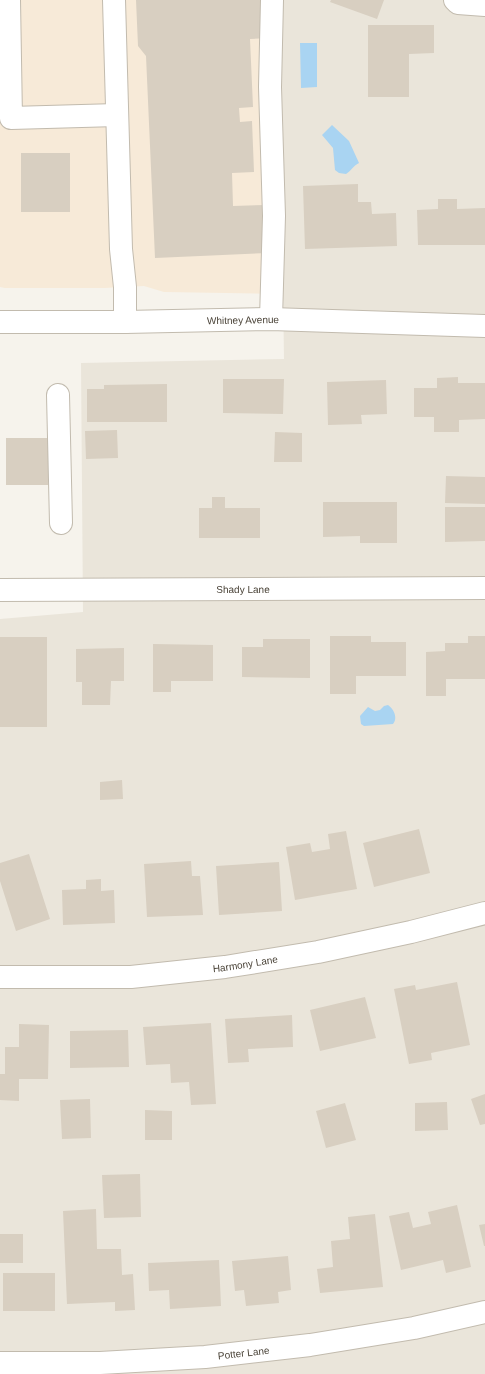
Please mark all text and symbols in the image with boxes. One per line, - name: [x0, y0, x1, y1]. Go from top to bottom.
- street label: Whitney Avenue: [207, 313, 280, 326]
- street label: Shady Lane: [216, 583, 270, 595]
- street label: Harmony Lane: [212, 953, 279, 974]
- street label: Potter Lane: [217, 1344, 270, 1361]

